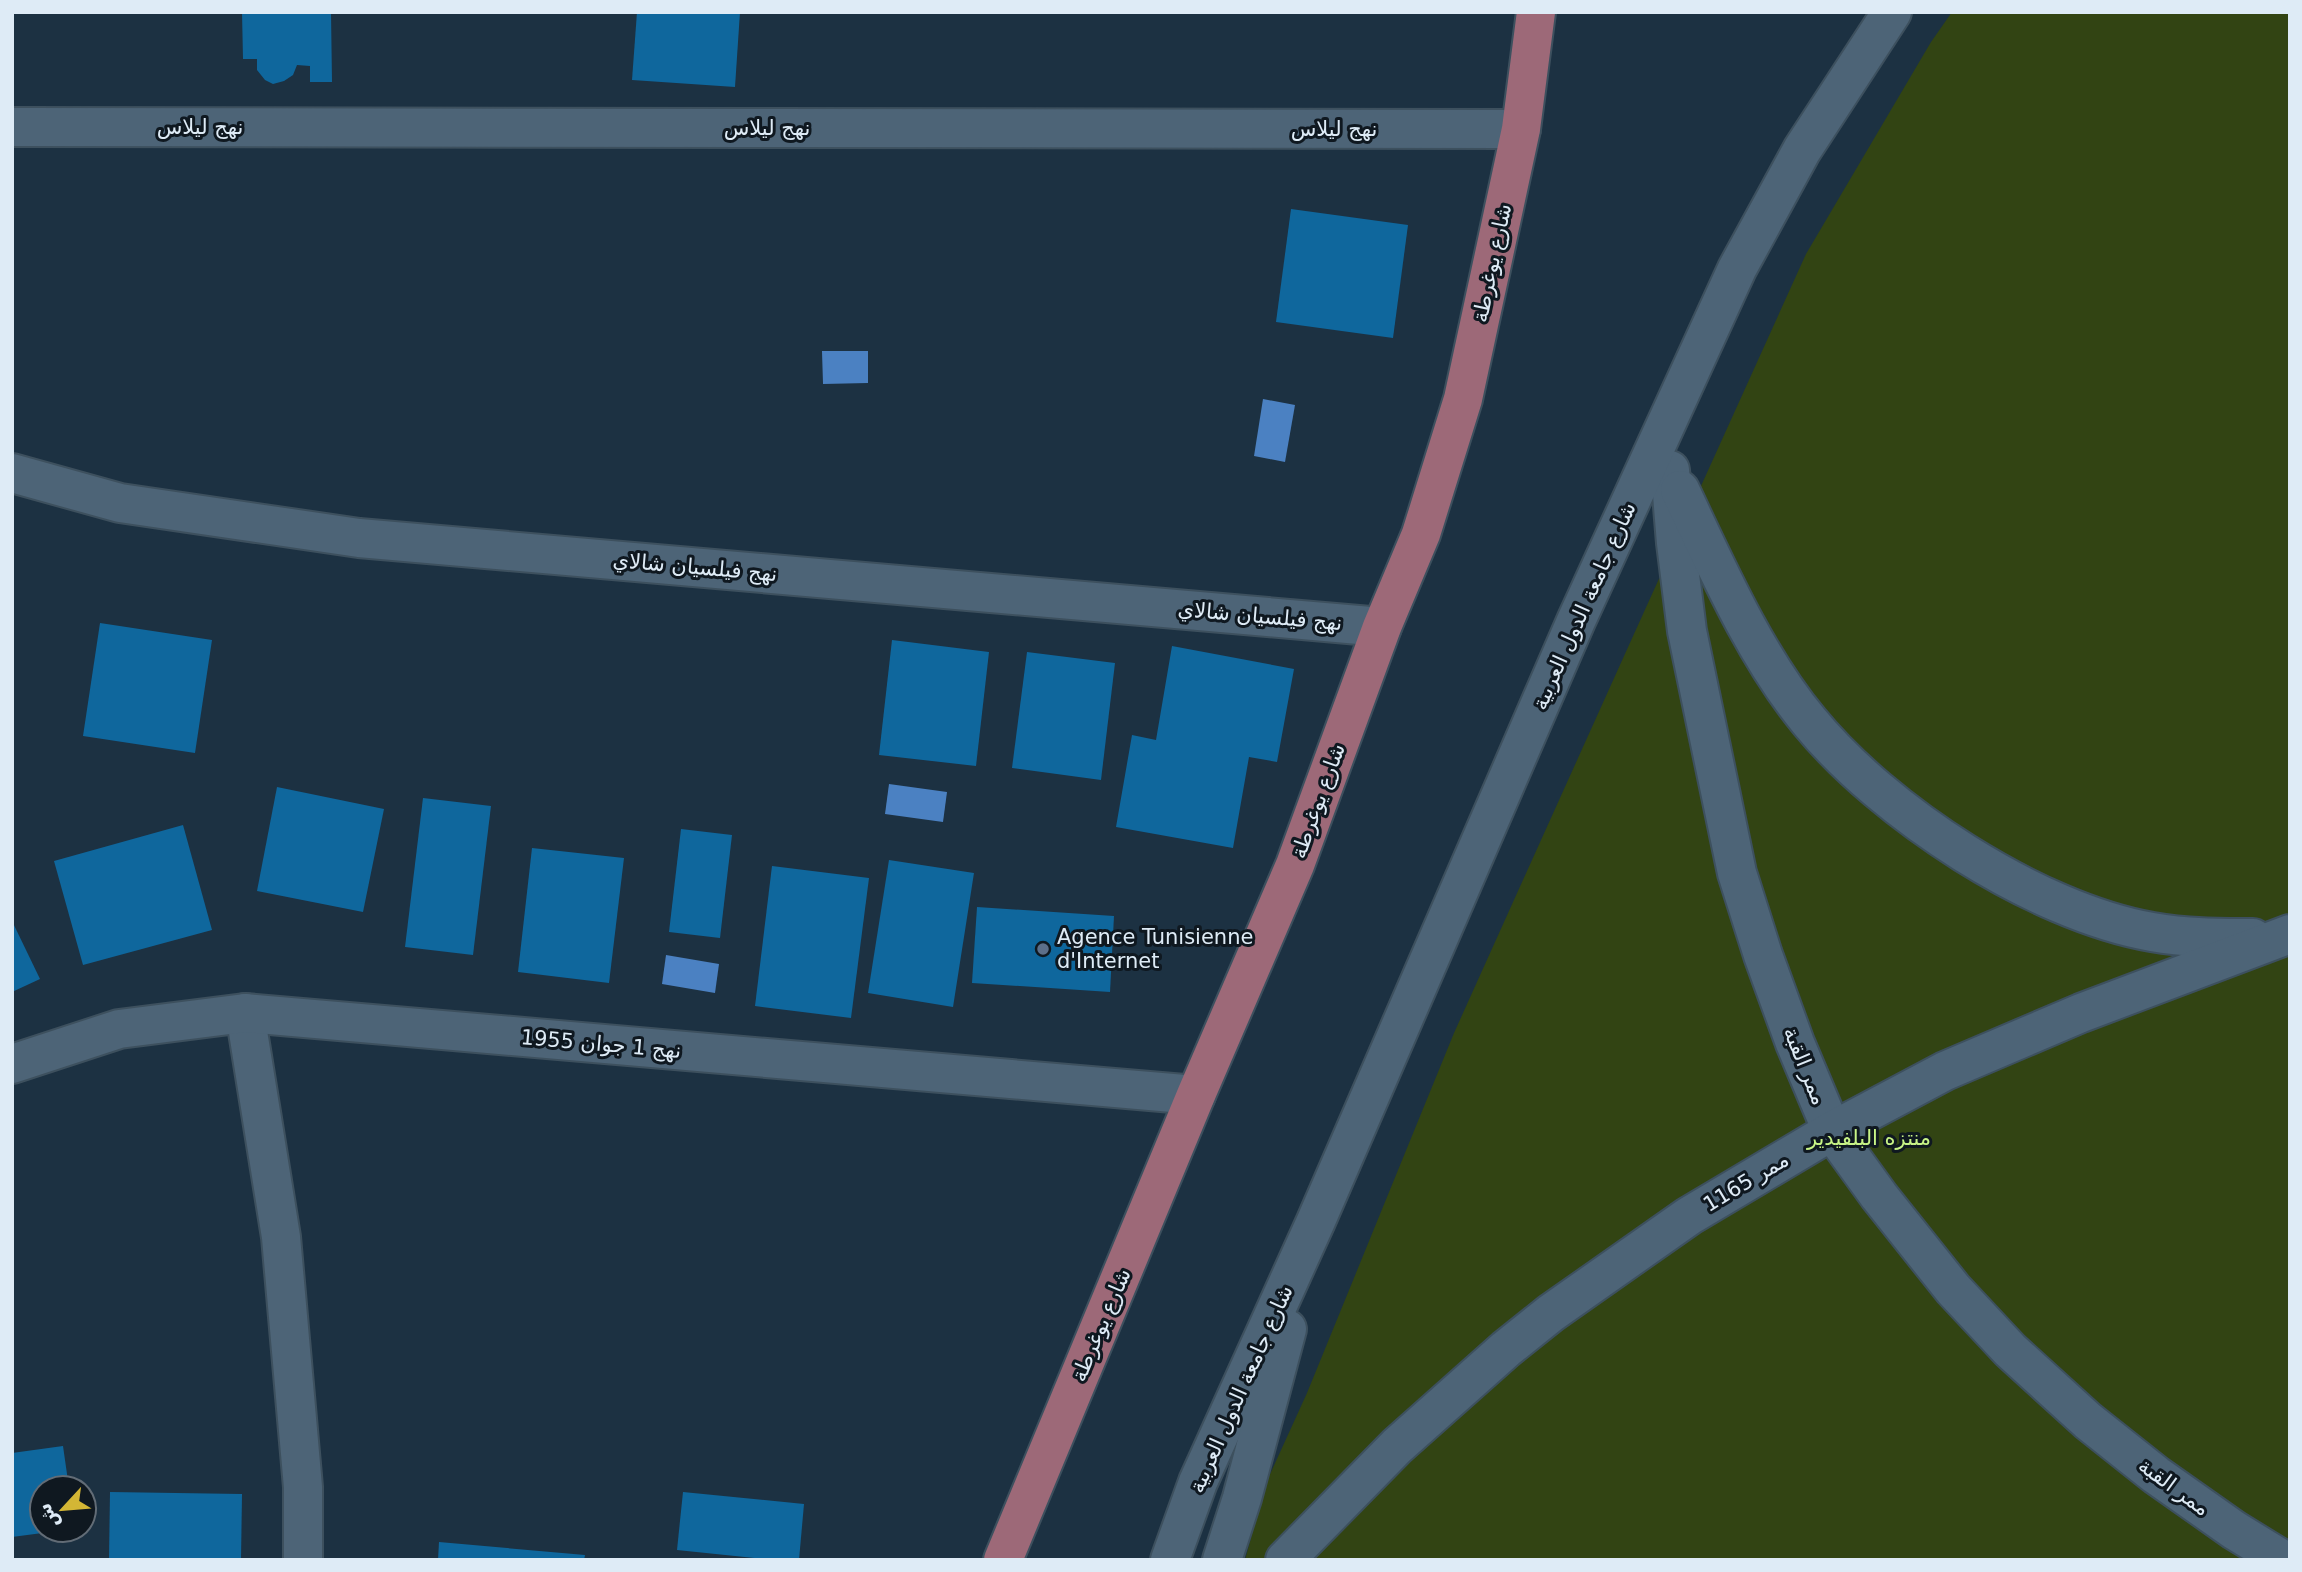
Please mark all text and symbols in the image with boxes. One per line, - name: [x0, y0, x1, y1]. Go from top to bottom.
- street label: نهج ليلاس: [157, 115, 243, 139]
- street label: نهج ليلاس: [724, 116, 810, 140]
- street label: نهج ليلاس: [1291, 117, 1377, 141]
- street label: شارع يوغرطة: [1468, 202, 1516, 324]
- street label: شارع جامعة الدول العربية: [1527, 498, 1641, 714]
- street label: نهج فيلسيان شالاي: [612, 548, 778, 586]
- street label: نهج فيلسيان شالاي: [1177, 597, 1343, 635]
- street label: شارع يوغرطة: [1286, 740, 1350, 862]
- place label: Agence Tunisienne d'Internet: [1057, 925, 1253, 973]
- marker: Agence Tunisienne d'Internet: [1035, 941, 1051, 957]
- street label: ممر القبة: [1778, 1023, 1832, 1109]
- street label: نهج 1 جوان 1955: [520, 1025, 682, 1063]
- park label: منتزه البلفيدير: [1806, 1126, 1931, 1150]
- street label: ممر 1165: [1699, 1147, 1793, 1217]
- street label: شارع يوغرطة: [1066, 1265, 1136, 1385]
- street label: شارع جامعة الدول العربية: [1184, 1281, 1298, 1497]
- street label: ممر القبة: [2134, 1453, 2214, 1521]
- north arrow: [28, 1474, 98, 1544]
- text: ش: [32, 1499, 64, 1533]

